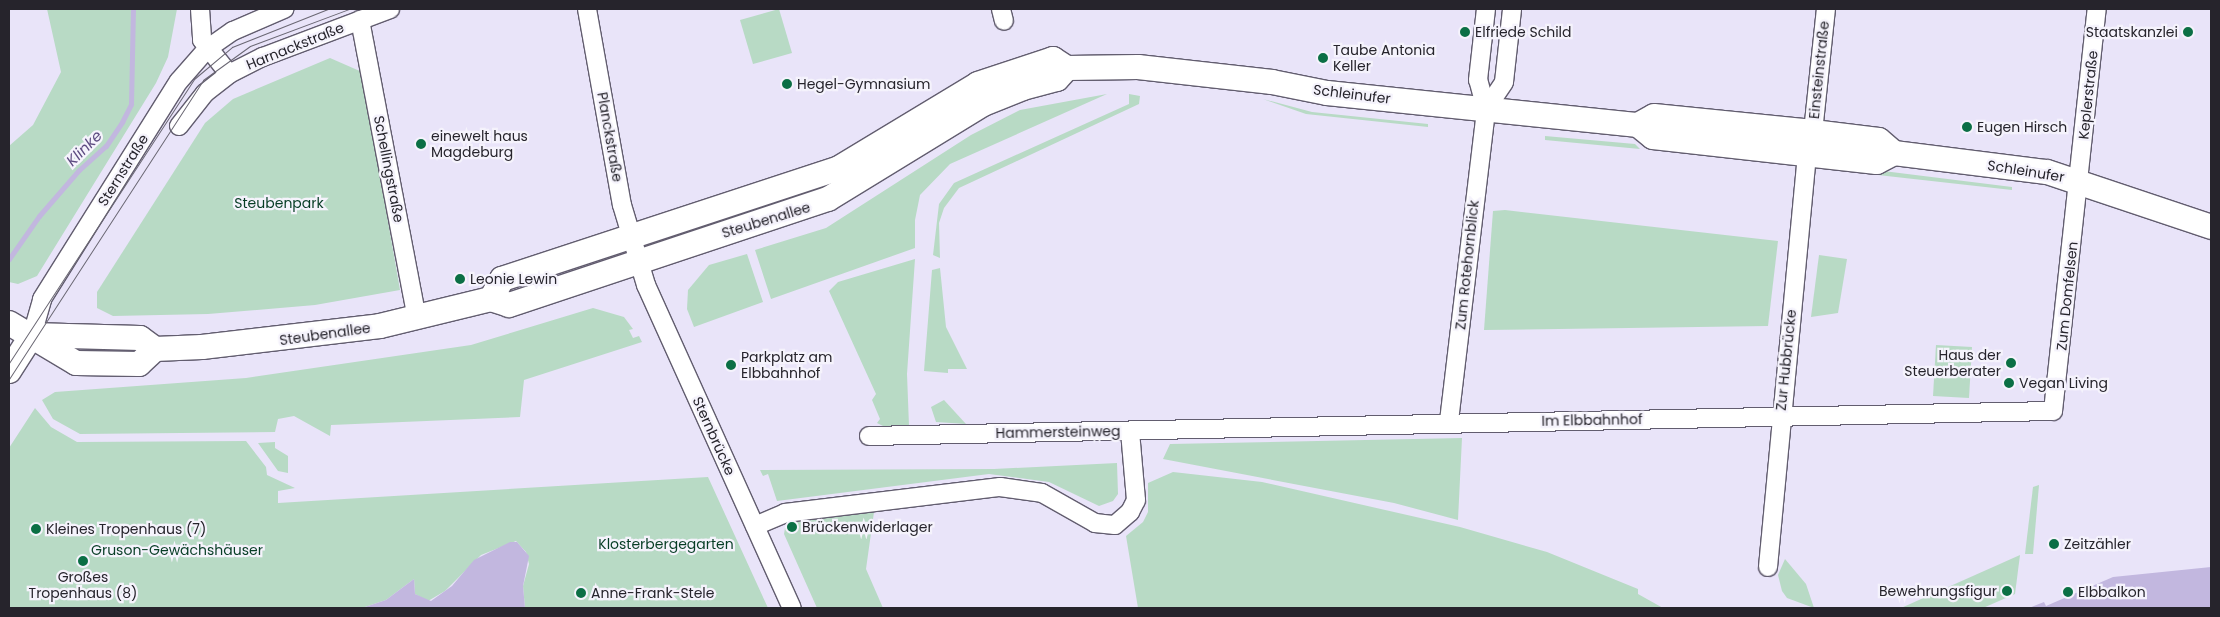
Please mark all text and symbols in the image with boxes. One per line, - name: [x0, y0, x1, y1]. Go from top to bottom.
- street label: Harnackstraße: [244, 19, 346, 73]
- street label: Einsteinstraße: [1806, 20, 1832, 120]
- place label: Elfriede Schild: [1475, 24, 1571, 40]
- place label: Staatskanzlei: [2086, 24, 2178, 40]
- marker: Elfriede Schild: [1459, 26, 1471, 38]
- marker: Staatskanzlei: [2182, 26, 2194, 38]
- place label: Taube Antonia Keller: [1333, 42, 1435, 74]
- street label: Keplerstraße: [2075, 50, 2101, 140]
- marker: Taube Antonia Keller: [1317, 52, 1329, 64]
- place label: Hegel-Gymnasium: [797, 76, 930, 92]
- marker: Hegel-Gymnasium: [781, 78, 793, 90]
- street label: Schleinufer: [1312, 81, 1392, 107]
- street label: Planckstraße: [594, 91, 626, 183]
- street label: Schellingstraße: [370, 114, 408, 224]
- place label: Eugen Hirsch: [1977, 119, 2067, 135]
- marker: Eugen Hirsch: [1961, 121, 1973, 133]
- water label: Klinke: [62, 126, 106, 170]
- place label: einewelt haus Magdeburg: [431, 128, 528, 160]
- street label: Sternstraße: [94, 131, 152, 209]
- marker: einewelt haus Magdeburg: [415, 138, 427, 150]
- street label: Schleinufer: [1986, 157, 2066, 185]
- park label: Steubenpark: [234, 195, 324, 211]
- street label: Steubenallee: [720, 199, 812, 241]
- street label: Zum Rotehornblick: [1452, 199, 1482, 331]
- street label: Zum Domfelsen: [2053, 241, 2081, 351]
- place label: Leonie Lewin: [470, 271, 557, 287]
- marker: Leonie Lewin: [454, 273, 466, 285]
- street label: Zur Hubbrücke: [1772, 309, 1800, 411]
- street label: Steubenallee: [278, 319, 372, 349]
- place label: Haus der Steuerberater: [1904, 347, 2001, 380]
- place label: Parkplatz am Elbbahnhof: [741, 349, 832, 382]
- marker: Haus der Steuerberater: [2005, 357, 2017, 369]
- marker: Parkplatz am Elbbahnhof: [725, 359, 737, 371]
- place label: Vegan Living: [2019, 375, 2108, 391]
- marker: Vegan Living: [2003, 377, 2015, 389]
- street label: Sternbrücke: [689, 394, 739, 478]
- street label: Im Elbbahnhof: [1541, 411, 1643, 429]
- street label: Hammersteinweg: [995, 423, 1121, 441]
- place label: Brückenwiderlager: [802, 519, 933, 535]
- place label: Kleines Tropenhaus (7): [46, 521, 206, 537]
- marker: Brückenwiderlager: [786, 521, 798, 533]
- marker: Kleines Tropenhaus (7): [30, 523, 42, 535]
- park label: Klosterbergegarten: [598, 536, 734, 552]
- place label: Zeitzähler: [2064, 536, 2131, 552]
- marker: Zeitzähler: [2048, 538, 2060, 550]
- park label: Gruson-Gewächshäuser: [91, 542, 263, 558]
- marker: Großes Tropenhaus (8): [77, 555, 89, 567]
- place label: Großes Tropenhaus (8): [29, 569, 137, 602]
- place label: Bewehrungsfigur: [1879, 583, 1997, 599]
- place label: Elbbalkon: [2078, 584, 2146, 600]
- place label: Anne-Frank-Stele: [591, 585, 714, 601]
- marker: Bewehrungsfigur: [2001, 585, 2013, 597]
- marker: Elbbalkon: [2062, 586, 2074, 598]
- marker: Anne-Frank-Stele: [575, 587, 587, 599]

